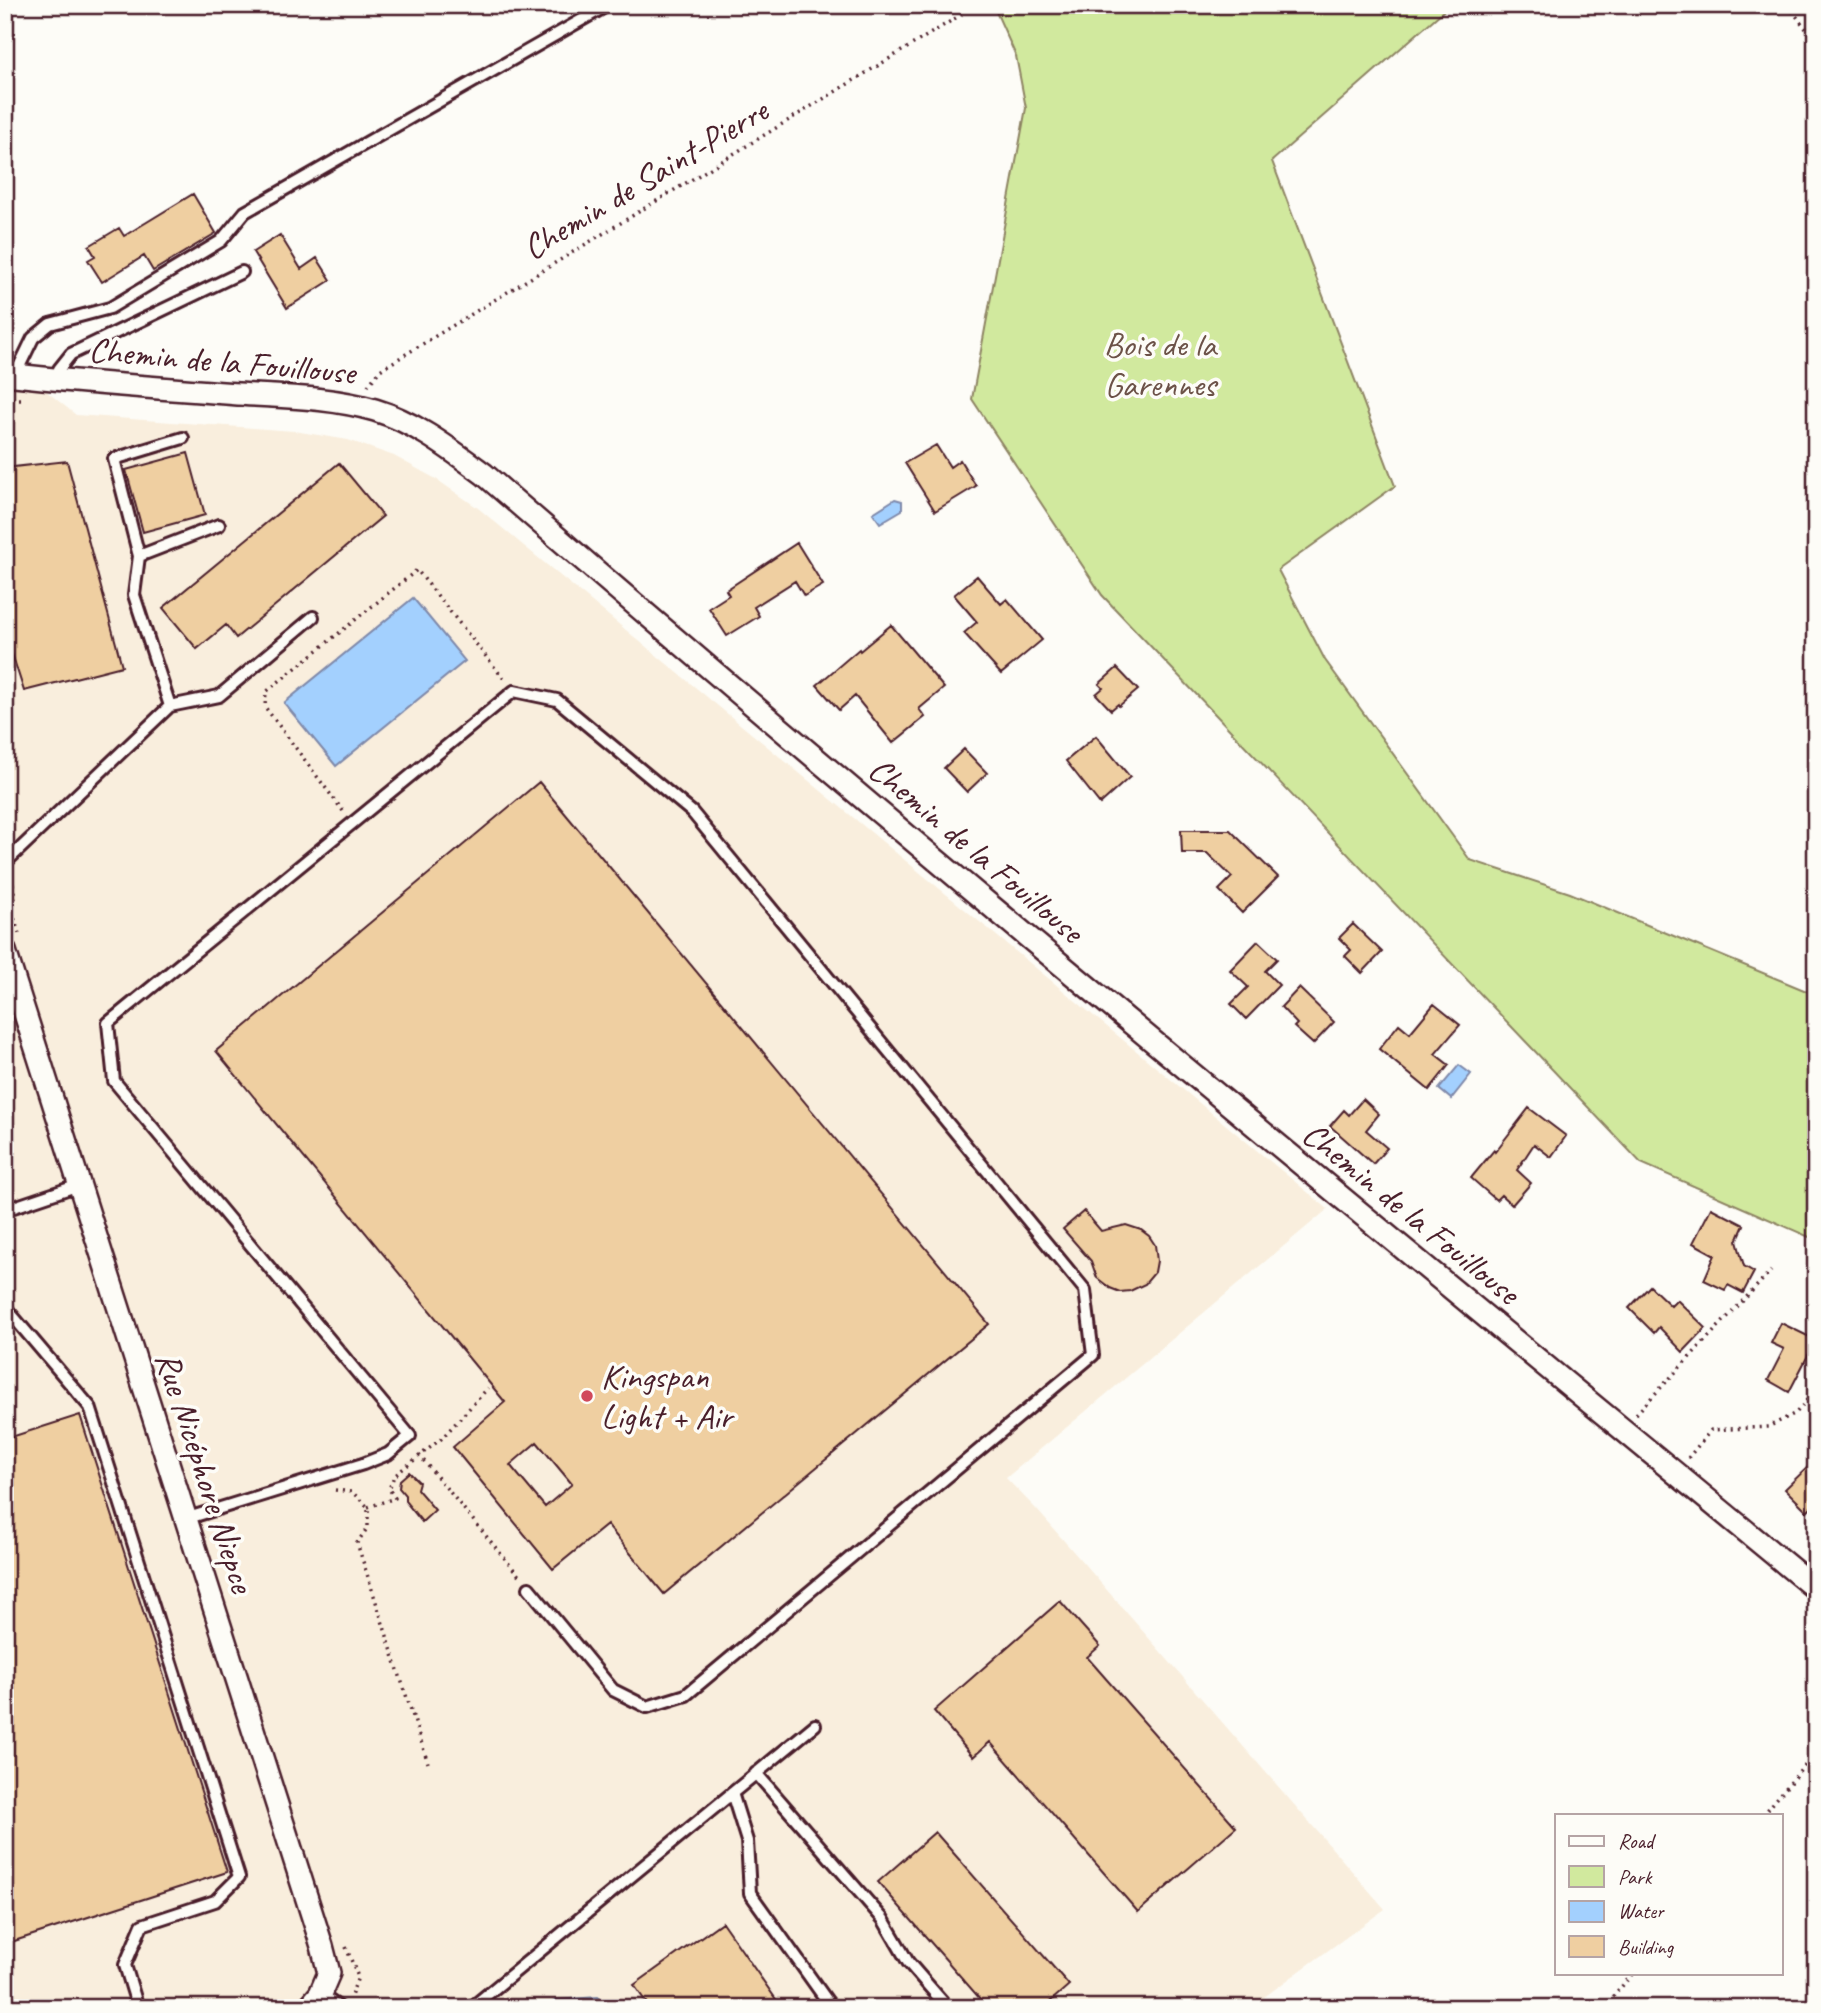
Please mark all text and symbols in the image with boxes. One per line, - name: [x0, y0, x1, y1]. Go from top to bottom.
- street label: Chemin de Saint-Pierre: [514, 87, 778, 270]
- park label: Bois de la Garennes: [1104, 322, 1219, 407]
- street label: Chemin de la Fouillouse: [87, 327, 360, 395]
- street label: Chemin de la Fouillouse: [859, 747, 1095, 955]
- street label: Chemin de la Fouillouse: [1293, 1111, 1531, 1316]
- street label: Rue Nicéphore Niepce: [145, 1346, 266, 1601]
- place label: Kingspan Light + Air: [601, 1354, 735, 1439]
- marker: Kingspan Light + Air: [579, 1388, 595, 1404]
- legend: [1555, 1814, 1783, 1974]
- text: Road: [1618, 1828, 1657, 1854]
- text: Park: [1618, 1864, 1653, 1890]
- text: Water: [1618, 1898, 1665, 1924]
- text: Building: [1618, 1934, 1675, 1960]

